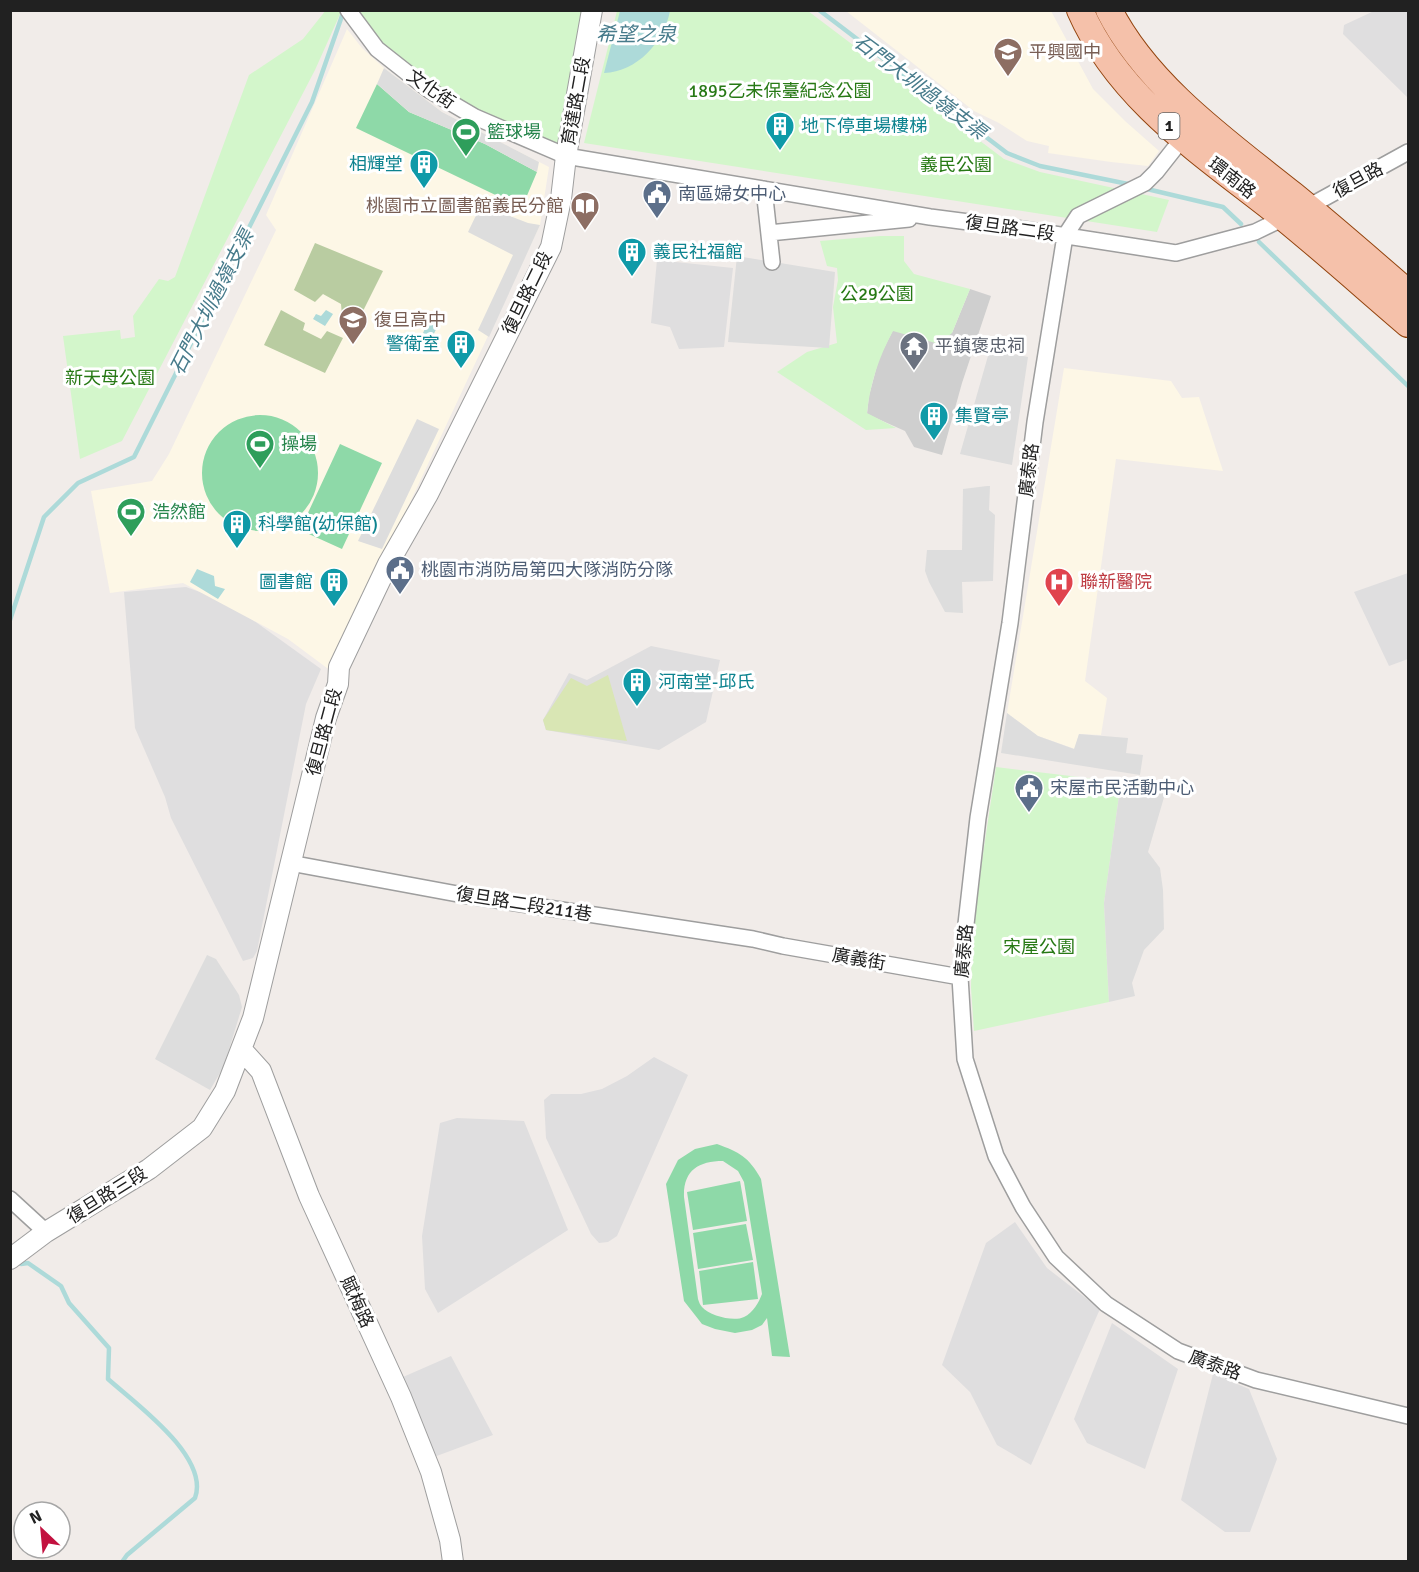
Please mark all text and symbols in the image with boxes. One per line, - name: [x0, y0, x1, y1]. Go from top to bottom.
- water label: 希望之泉: [596, 22, 677, 47]
- water label: 石門大圳過嶺支渠: [849, 29, 994, 147]
- school or university icon: 平興國中: [992, 36, 1024, 78]
- place label: 平興國中: [1029, 41, 1101, 63]
- street label: 育達路二段: [557, 55, 595, 147]
- street label: 文化街: [403, 65, 459, 113]
- park label: 1895乙未保臺紀念公園: [689, 80, 871, 102]
- building icon: 地下停車場樓梯: [764, 110, 796, 152]
- road number: 1: [1158, 113, 1180, 139]
- place label: 地下停車場樓梯: [801, 115, 927, 137]
- sports icon: 籃球場: [450, 116, 482, 158]
- place label: 籃球場: [487, 121, 541, 143]
- building icon: 相輝堂: [408, 148, 440, 190]
- place label: 相輝堂: [349, 153, 403, 175]
- street label: 環南路: [1204, 153, 1260, 203]
- park label: 義民公園: [920, 154, 992, 176]
- street label: 復旦路: [1329, 157, 1387, 203]
- public building icon: 南區婦女中心: [641, 178, 673, 220]
- place label: 南區婦女中心: [678, 183, 786, 205]
- library icon: 桃園市立圖書館義民分館: [569, 190, 601, 232]
- place label: 桃園市立圖書館義民分館: [366, 195, 564, 217]
- street label: 復旦路二段: [964, 211, 1056, 245]
- water label: 石門大圳過嶺支渠: [165, 222, 261, 379]
- building icon: 義民社福館: [616, 236, 648, 278]
- place label: 義民社福館: [653, 241, 743, 263]
- street label: 復旦路二段: [497, 248, 557, 338]
- park label: 公29公園: [840, 283, 914, 305]
- school or university icon: 復旦高中: [337, 304, 369, 346]
- place label: 復旦高中: [374, 309, 446, 331]
- building icon: 警衛室: [445, 328, 477, 370]
- temple icon: 平鎮褒忠祠: [898, 330, 930, 372]
- place label: 警衛室: [386, 333, 440, 355]
- place label: 平鎮褒忠祠: [935, 335, 1025, 357]
- park label: 新天母公園: [65, 367, 155, 389]
- building icon: 集賢亭: [918, 400, 950, 442]
- place label: 集賢亭: [955, 405, 1009, 427]
- sports icon: 操場: [244, 428, 276, 470]
- place label: 操場: [281, 433, 317, 455]
- street label: 廣泰路: [1015, 442, 1043, 498]
- sports icon: 浩然館: [115, 496, 147, 538]
- place label: 浩然館: [152, 501, 206, 523]
- building icon: 科學館(幼保館): [221, 508, 253, 550]
- place label: 科學館(幼保館): [258, 513, 378, 535]
- public building icon: 桃園市消防局第四大隊消防分隊: [384, 554, 416, 596]
- place label: 桃園市消防局第四大隊消防分隊: [421, 559, 673, 581]
- building icon: 圖書館: [318, 566, 350, 608]
- hospital icon: 聯新醫院: [1043, 566, 1075, 608]
- place label: 圖書館: [259, 571, 313, 593]
- place label: 聯新醫院: [1080, 571, 1152, 593]
- building icon: 河南堂-邱氏: [621, 666, 653, 708]
- place label: 河南堂-邱氏: [658, 671, 754, 693]
- street label: 復旦路二段: [302, 686, 346, 778]
- public building icon: 宋屋市民活動中心: [1013, 772, 1045, 814]
- place label: 宋屋市民活動中心: [1050, 777, 1194, 799]
- street label: 復旦路二段211巷: [455, 882, 593, 926]
- street label: 廣泰路: [951, 923, 977, 979]
- park label: 宋屋公園: [1003, 936, 1075, 958]
- street label: 廣義街: [831, 943, 887, 975]
- street label: 復旦路三段: [63, 1162, 151, 1228]
- street label: 賦梅路: [336, 1273, 378, 1331]
- street label: 廣泰路: [1186, 1345, 1244, 1385]
- north arrow: [12, 1500, 72, 1560]
- text: N: [26, 1506, 45, 1529]

